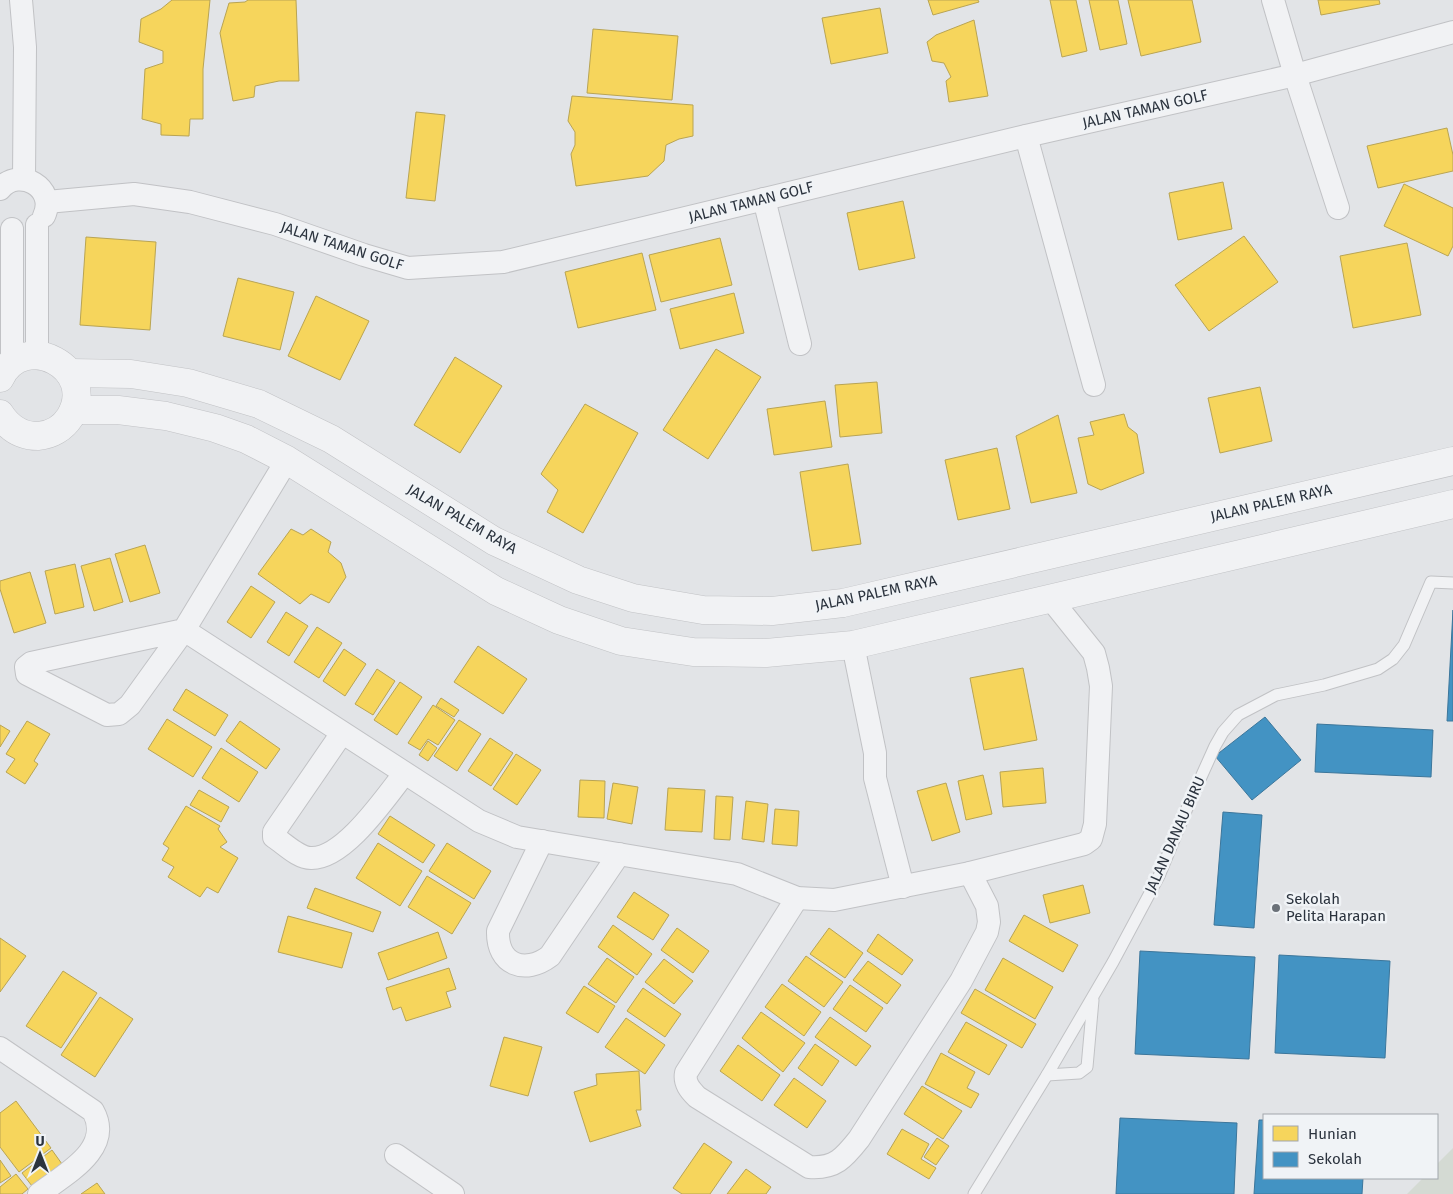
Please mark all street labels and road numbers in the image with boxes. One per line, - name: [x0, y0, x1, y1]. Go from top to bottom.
- street label: JALAN TAMAN GOLF: [1081, 86, 1209, 132]
- street label: JALAN TAMAN GOLF: [687, 178, 815, 226]
- street label: JALAN TAMAN GOLF: [278, 218, 406, 274]
- street label: JALAN PALEM RAYA: [404, 480, 521, 558]
- street label: JALAN PALEM RAYA: [1209, 480, 1334, 526]
- street label: JALAN PALEM RAYA: [813, 571, 939, 615]
- street label: JALAN DANAU BIRU: [1141, 774, 1209, 896]

